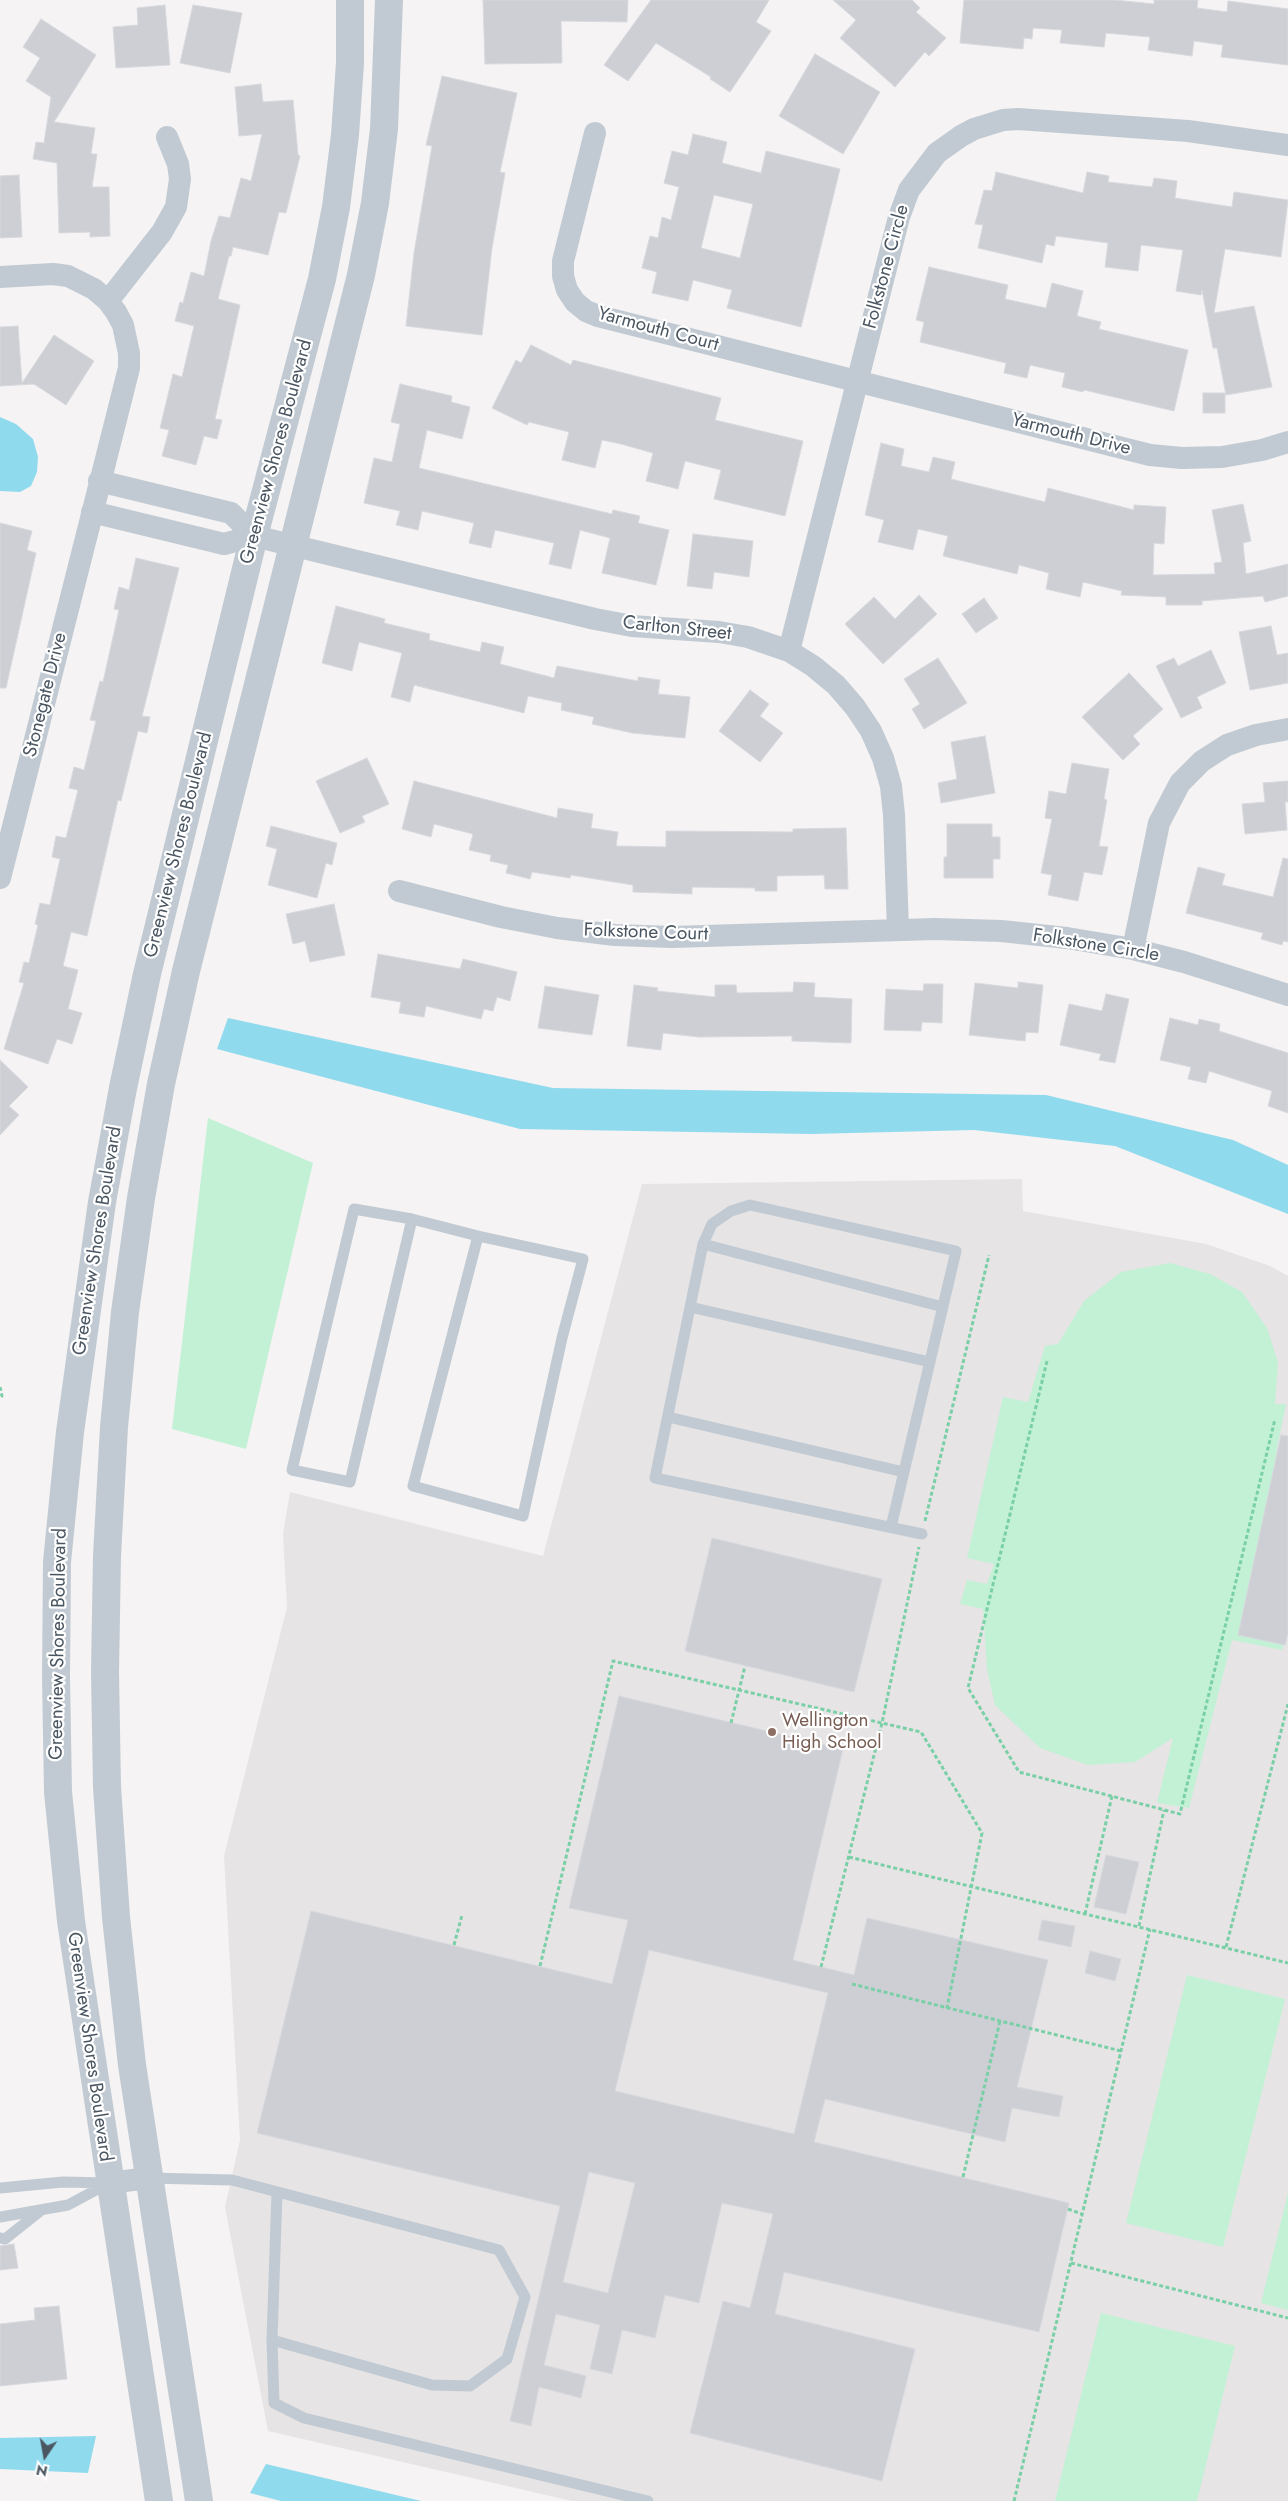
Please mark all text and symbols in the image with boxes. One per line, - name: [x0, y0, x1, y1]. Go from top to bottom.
- street label: Folkstone Circle: [859, 202, 915, 332]
- street label: Yarmouth Court: [595, 303, 721, 357]
- street label: Greenview Shores Boulevard: [236, 337, 318, 567]
- street label: Yarmouth Drive: [1009, 409, 1133, 461]
- street label: Carlton Street: [622, 612, 732, 646]
- street label: Stonegate Drive: [20, 630, 72, 760]
- street label: Greenview Shores Boulevard: [140, 730, 218, 960]
- street label: Folkstone Court: [583, 919, 709, 947]
- street label: Folkstone Circle: [1031, 925, 1161, 967]
- street label: Greenview Shores Boulevard: [69, 1125, 127, 1357]
- street label: Greenview Shores Boulevard: [46, 1528, 72, 1760]
- place label: Wellington High School: [782, 1710, 882, 1754]
- marker: Wellington High School: [766, 1726, 778, 1738]
- street label: Greenview Shores Boulevard: [62, 1931, 116, 2163]
- north arrow: [20, 2431, 70, 2481]
- text: N: [34, 2460, 49, 2482]

